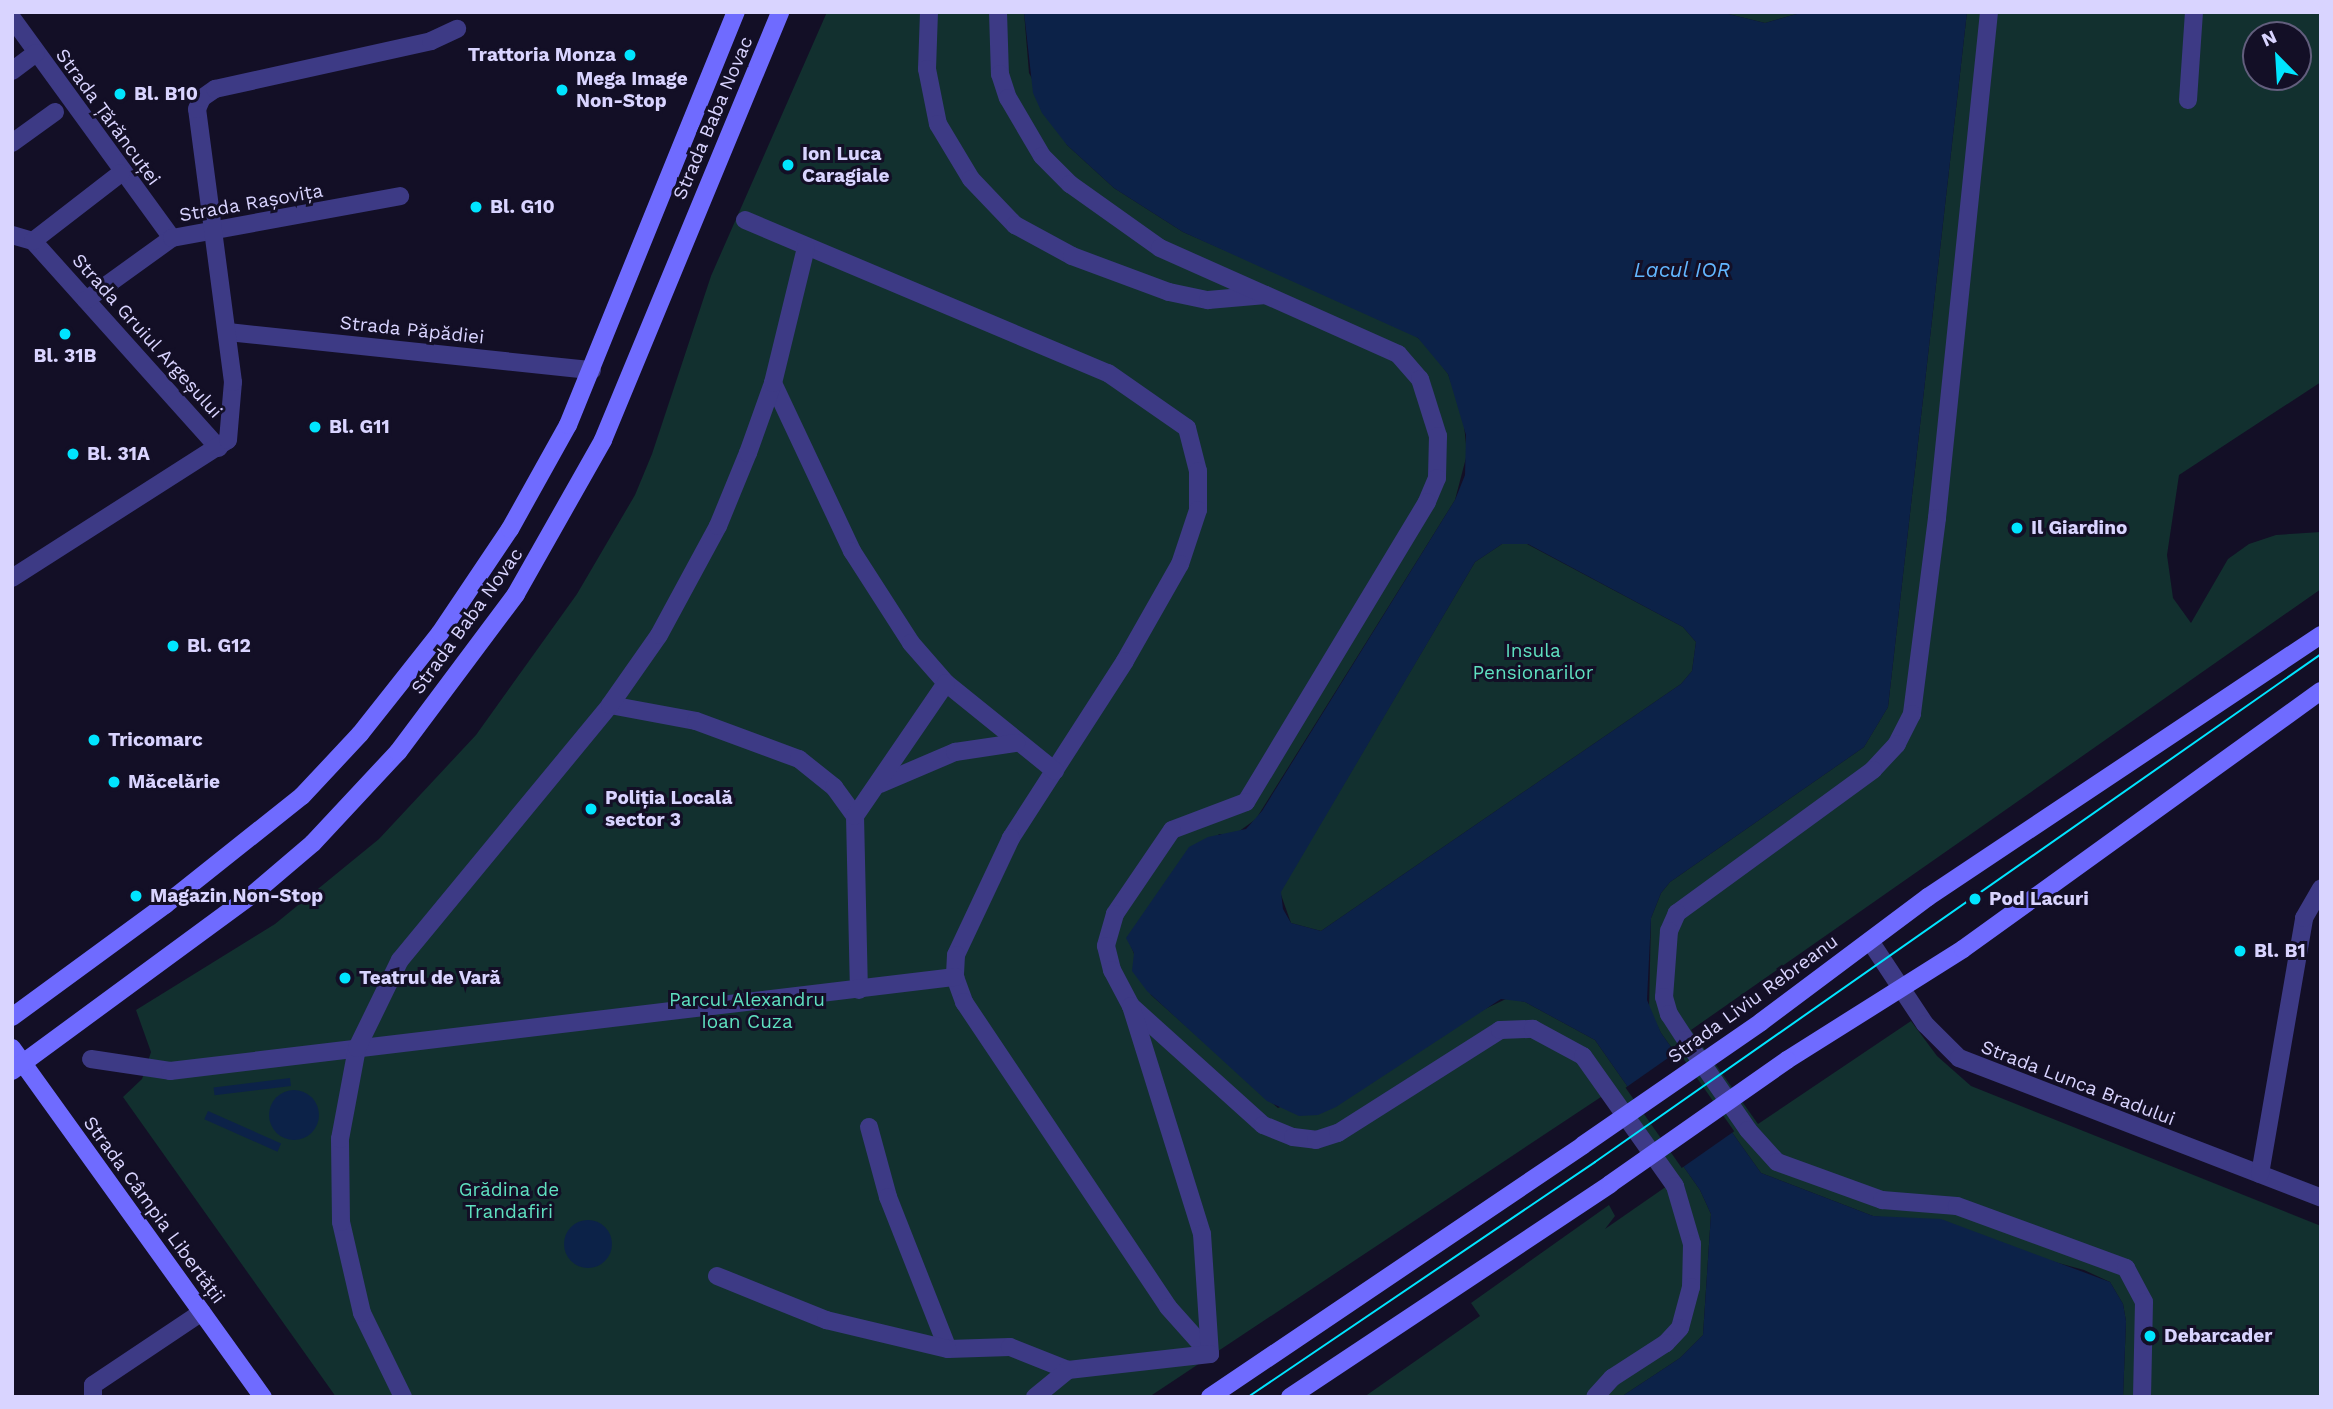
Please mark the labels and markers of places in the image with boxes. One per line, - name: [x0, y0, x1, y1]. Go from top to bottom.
- place label: Trattoria Monza: [468, 44, 616, 66]
- marker: Trattoria Monza: [622, 47, 638, 63]
- place label: Mega Image Non-Stop: [576, 68, 688, 112]
- marker: Mega Image Non-Stop: [554, 82, 570, 98]
- place label: Bl. B10: [134, 83, 198, 105]
- marker: Bl. B10: [112, 86, 128, 102]
- place label: Ion Luca Caragiale: [802, 143, 889, 187]
- marker: Ion Luca Caragiale: [780, 157, 796, 173]
- place label: Bl. G10: [490, 196, 555, 218]
- marker: Bl. G10: [468, 199, 484, 215]
- marker: Bl. 31B: [57, 326, 73, 342]
- place label: Bl. 31B: [34, 345, 96, 367]
- place label: Bl. G11: [329, 416, 390, 438]
- marker: Bl. G11: [307, 419, 323, 435]
- place label: Bl. 31A: [87, 443, 150, 465]
- marker: Bl. 31A: [65, 446, 81, 462]
- place label: Il Giardino: [2031, 517, 2128, 539]
- marker: Il Giardino: [2009, 520, 2025, 536]
- place label: Bl. G12: [187, 635, 251, 657]
- marker: Bl. G12: [165, 638, 181, 654]
- place label: Tricomarc: [108, 729, 203, 751]
- marker: Tricomarc: [86, 732, 102, 748]
- place label: Măcelărie: [128, 771, 220, 793]
- marker: Măcelărie: [106, 774, 122, 790]
- place label: Poliția Locală sector 3: [605, 787, 733, 831]
- marker: Poliția Locală sector 3: [583, 801, 599, 817]
- place label: Magazin Non-Stop: [150, 885, 323, 907]
- marker: Magazin Non-Stop: [128, 888, 144, 904]
- place label: Pod Lacuri: [1989, 888, 2089, 910]
- marker: Pod Lacuri: [1967, 891, 1983, 907]
- place label: Bl. B1: [2254, 940, 2306, 962]
- marker: Bl. B1: [2232, 943, 2248, 959]
- place label: Teatrul de Vară: [359, 967, 501, 989]
- marker: Teatrul de Vară: [337, 970, 353, 986]
- place label: Debarcader: [2164, 1325, 2272, 1347]
- marker: Debarcader: [2142, 1328, 2158, 1344]

